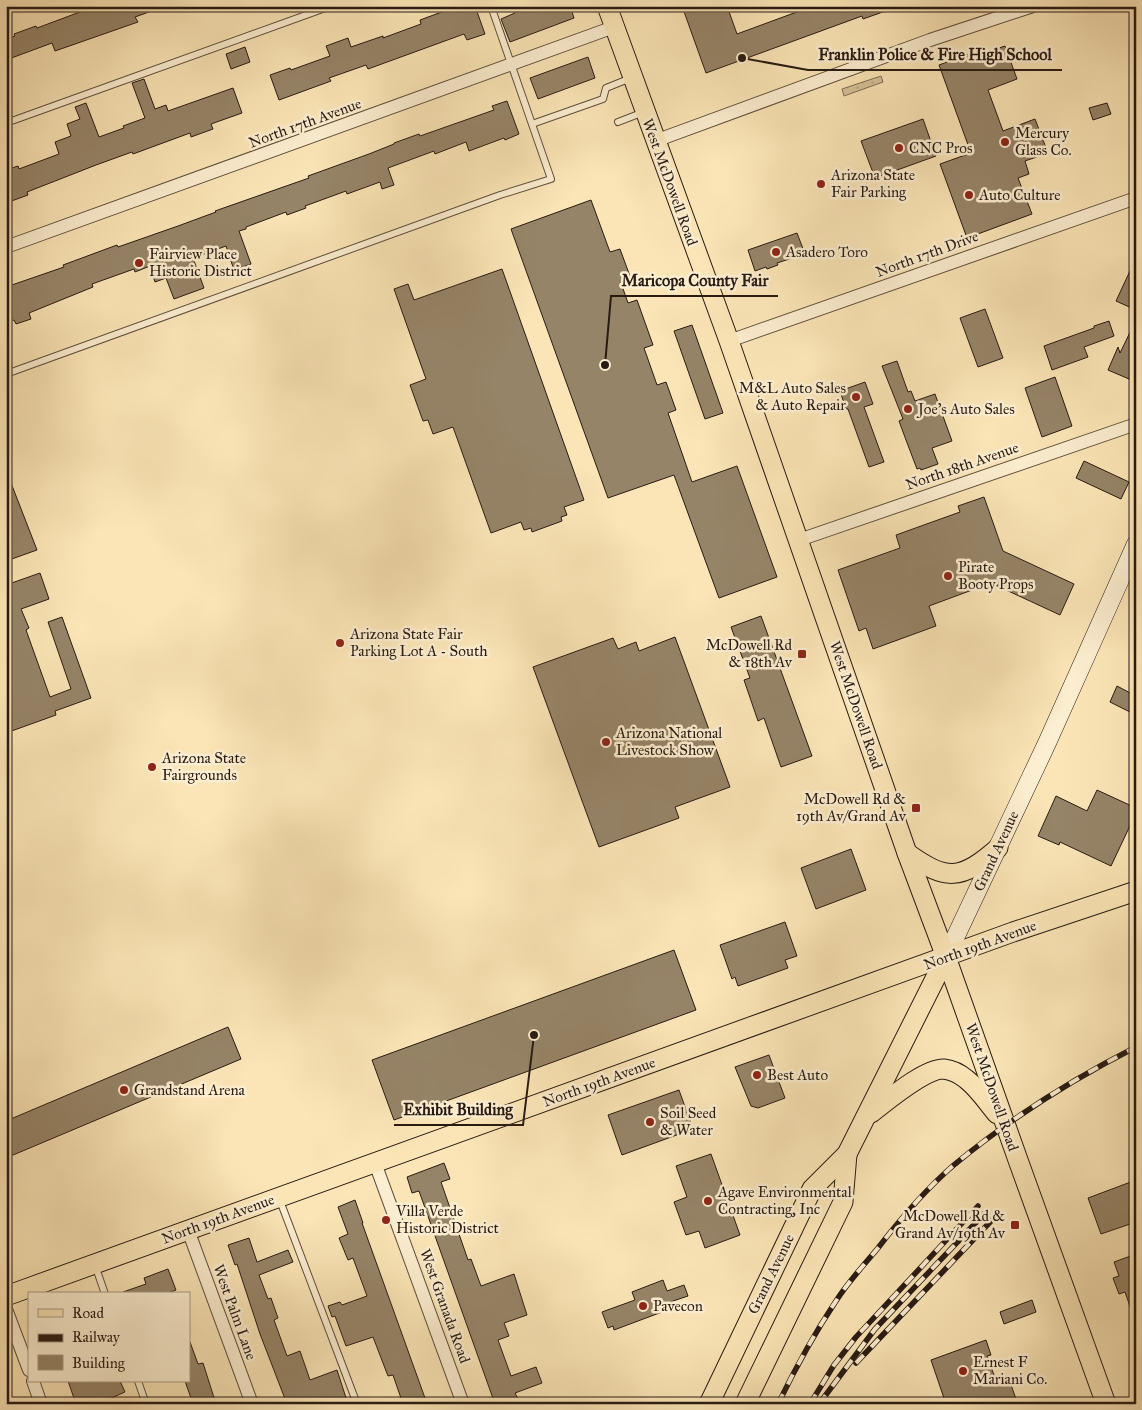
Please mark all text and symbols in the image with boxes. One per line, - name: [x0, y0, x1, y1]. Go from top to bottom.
- callout: Franklin Police & Fire High School: [808, 39, 1062, 70]
- text: Franklin Police & Fire High School: [818, 45, 1052, 65]
- street label: North 17th Avenue: [246, 94, 364, 152]
- street label: West McDowell Road: [639, 116, 702, 249]
- place label: Mercury Glass Co.: [1015, 124, 1072, 159]
- marker: Mercury Glass Co.: [999, 136, 1011, 148]
- place label: CNC Pros: [909, 139, 972, 157]
- marker: CNC Pros: [893, 142, 905, 154]
- place label: Arizona State Fair Parking: [830, 166, 915, 201]
- marker: Arizona State Fair Parking: [815, 178, 827, 190]
- place label: Auto Culture: [978, 186, 1060, 204]
- marker: Auto Culture: [963, 189, 975, 201]
- street label: North 17th Drive: [873, 227, 981, 281]
- place label: Asadero Toro: [785, 243, 868, 261]
- place label: Fairview Place Historic District: [149, 245, 253, 280]
- marker: Asadero Toro: [770, 246, 782, 258]
- marker: Fairview Place Historic District: [133, 257, 145, 269]
- callout: Maricopa County Fair: [611, 265, 778, 296]
- text: Maricopa County Fair: [622, 271, 769, 291]
- place label: M&L Auto Sales & Auto Repair: [739, 379, 846, 414]
- marker: M&L Auto Sales & Auto Repair: [850, 391, 862, 403]
- place label: Joe's Auto Sales: [916, 400, 1015, 419]
- marker: Joe's Auto Sales: [902, 403, 914, 415]
- street label: North 18th Avenue: [903, 438, 1021, 494]
- place label: Pirate Booty Props: [958, 558, 1034, 593]
- marker: Pirate Booty Props: [942, 570, 954, 582]
- place label: Arizona State Fair Parking Lot A - South: [349, 625, 488, 660]
- place label: McDowell Rd & 18th Av: [706, 636, 793, 671]
- marker: Arizona State Fair Parking Lot A - South: [334, 637, 346, 649]
- street label: West McDowell Road: [826, 639, 887, 772]
- marker: McDowell Rd & 18th Av: [796, 648, 808, 660]
- place label: Arizona National Livestock Show: [615, 724, 723, 759]
- marker: Arizona National Livestock Show: [600, 736, 612, 748]
- place label: Arizona State Fairgrounds: [161, 749, 246, 784]
- marker: Arizona State Fairgrounds: [146, 761, 158, 773]
- place label: McDowell Rd & 19th Av/Grand Av: [796, 790, 907, 825]
- marker: McDowell Rd & 19th Av/Grand Av: [910, 802, 922, 814]
- street label: Grand Avenue: [969, 808, 1023, 894]
- street label: North 19th Avenue: [921, 916, 1039, 974]
- street label: West McDowell Road: [962, 1021, 1023, 1154]
- street label: North 19th Avenue: [540, 1053, 658, 1111]
- place label: Best Auto: [767, 1066, 828, 1084]
- marker: Best Auto: [751, 1069, 763, 1081]
- place label: Grandstand Arena: [134, 1081, 246, 1099]
- marker: Grandstand Arena: [118, 1084, 130, 1096]
- callout: Exhibit Building: [394, 1094, 523, 1125]
- text: Exhibit Building: [403, 1100, 513, 1120]
- place label: Soil Seed & Water: [660, 1104, 717, 1139]
- marker: Soil Seed & Water: [644, 1116, 656, 1128]
- place label: Agave Environmental Contracting, Inc: [717, 1183, 853, 1218]
- street label: North 19th Avenue: [159, 1190, 277, 1248]
- marker: Agave Environmental Contracting, Inc: [702, 1195, 714, 1207]
- place label: Villa Verde Historic District: [395, 1202, 500, 1237]
- place label: McDowell Rd & Grand Av/19th Av: [895, 1207, 1006, 1242]
- marker: Villa Verde Historic District: [380, 1214, 392, 1226]
- marker: McDowell Rd & Grand Av/19th Av: [1009, 1219, 1021, 1231]
- street label: Grand Avenue: [744, 1231, 798, 1317]
- street label: West Granada Road: [416, 1246, 474, 1366]
- street label: West Palm Lane: [209, 1262, 261, 1362]
- legend: [28, 1292, 190, 1382]
- place label: Pavecon: [653, 1297, 703, 1315]
- marker: Pavecon: [637, 1300, 649, 1312]
- text: Road: [72, 1304, 104, 1322]
- text: Railway: [72, 1328, 121, 1346]
- place label: Ernest F Mariani Co.: [973, 1353, 1047, 1388]
- text: Building: [72, 1354, 126, 1372]
- marker: Ernest F Mariani Co.: [957, 1365, 969, 1377]

